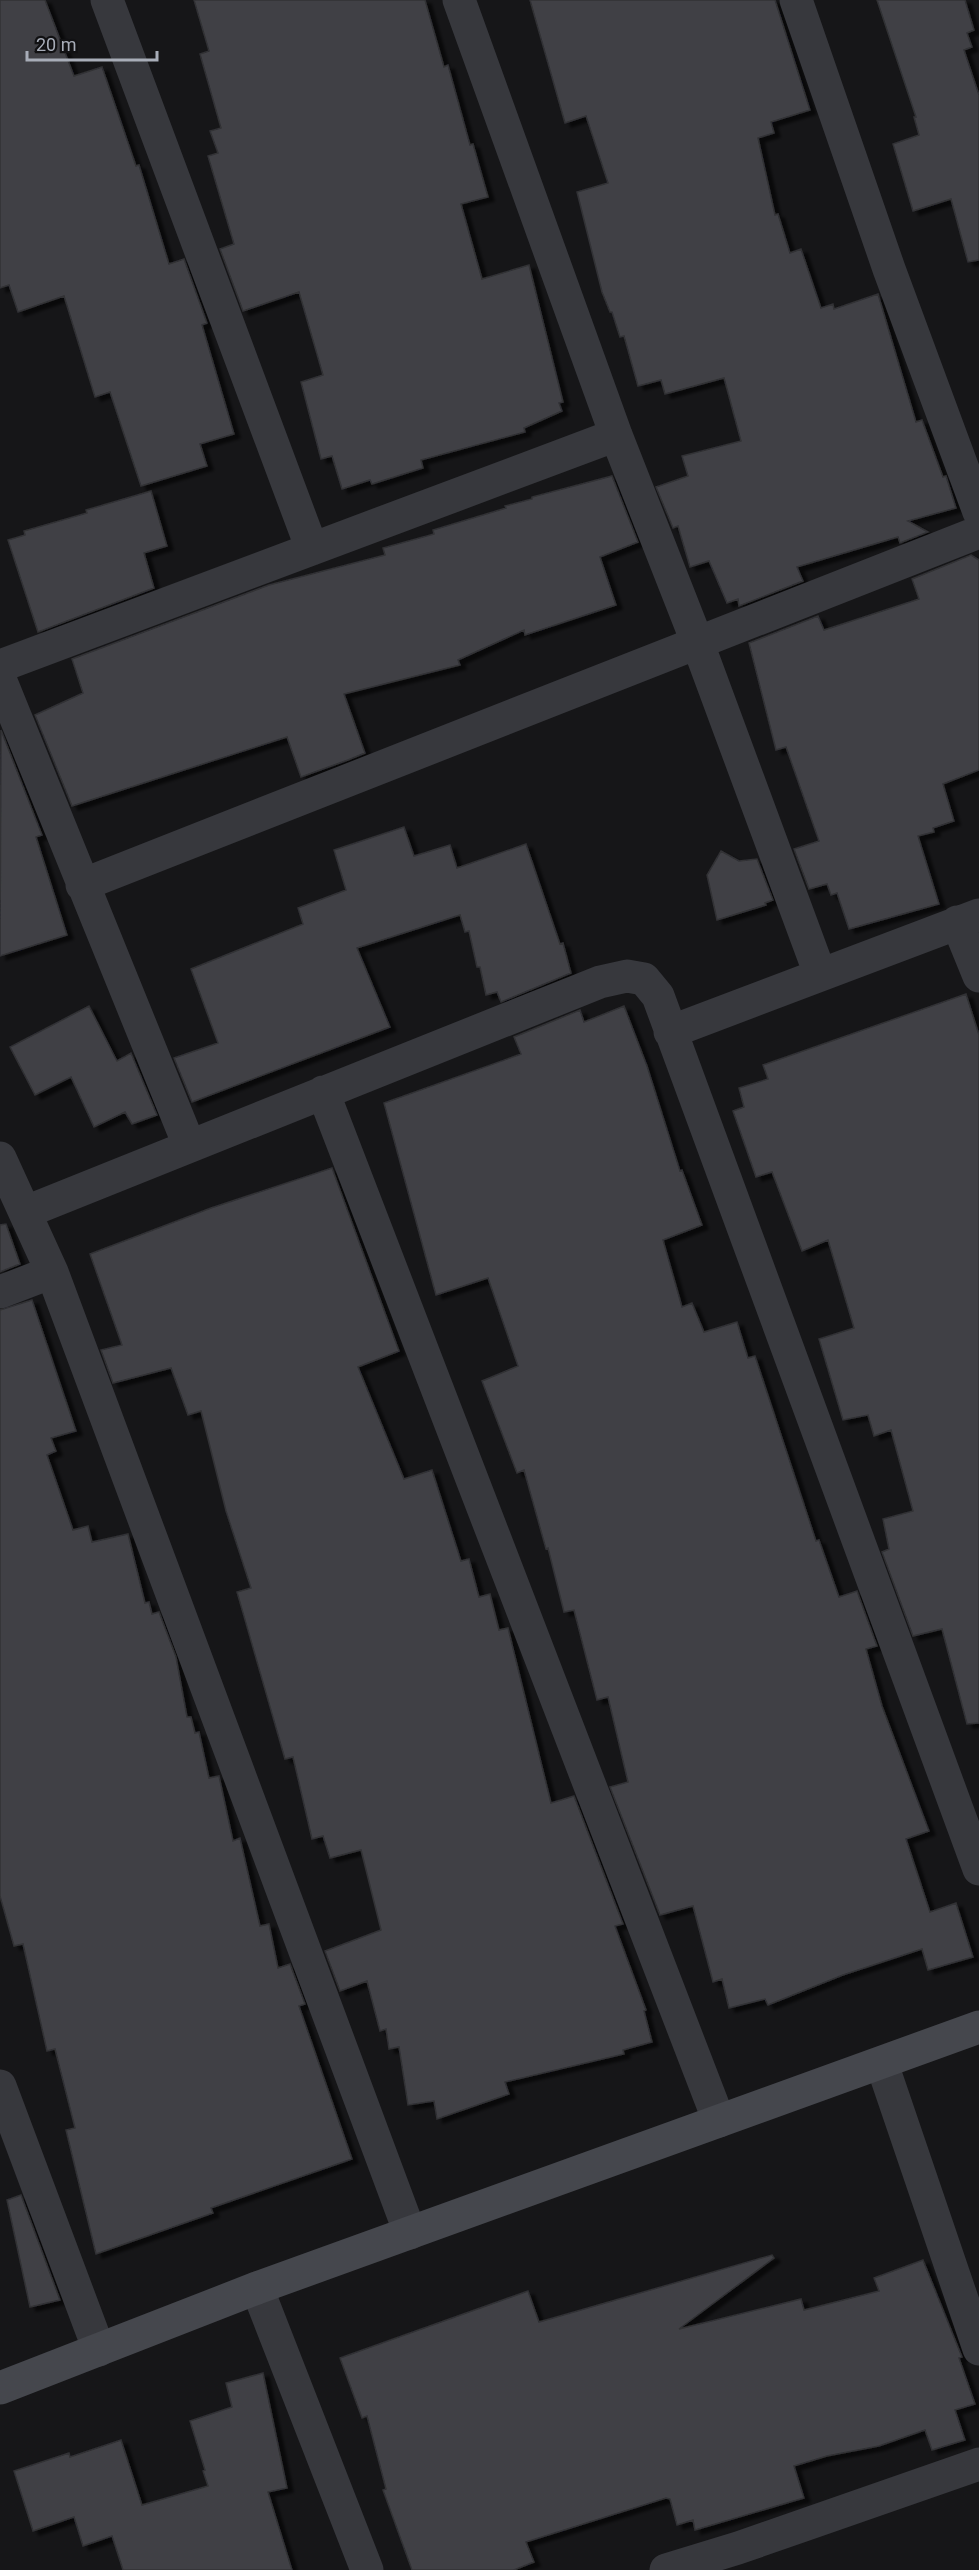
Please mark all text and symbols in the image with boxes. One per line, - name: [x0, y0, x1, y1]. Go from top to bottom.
- scale bar: [27, 24, 158, 62]
- text: 20 m: [36, 34, 76, 55]

